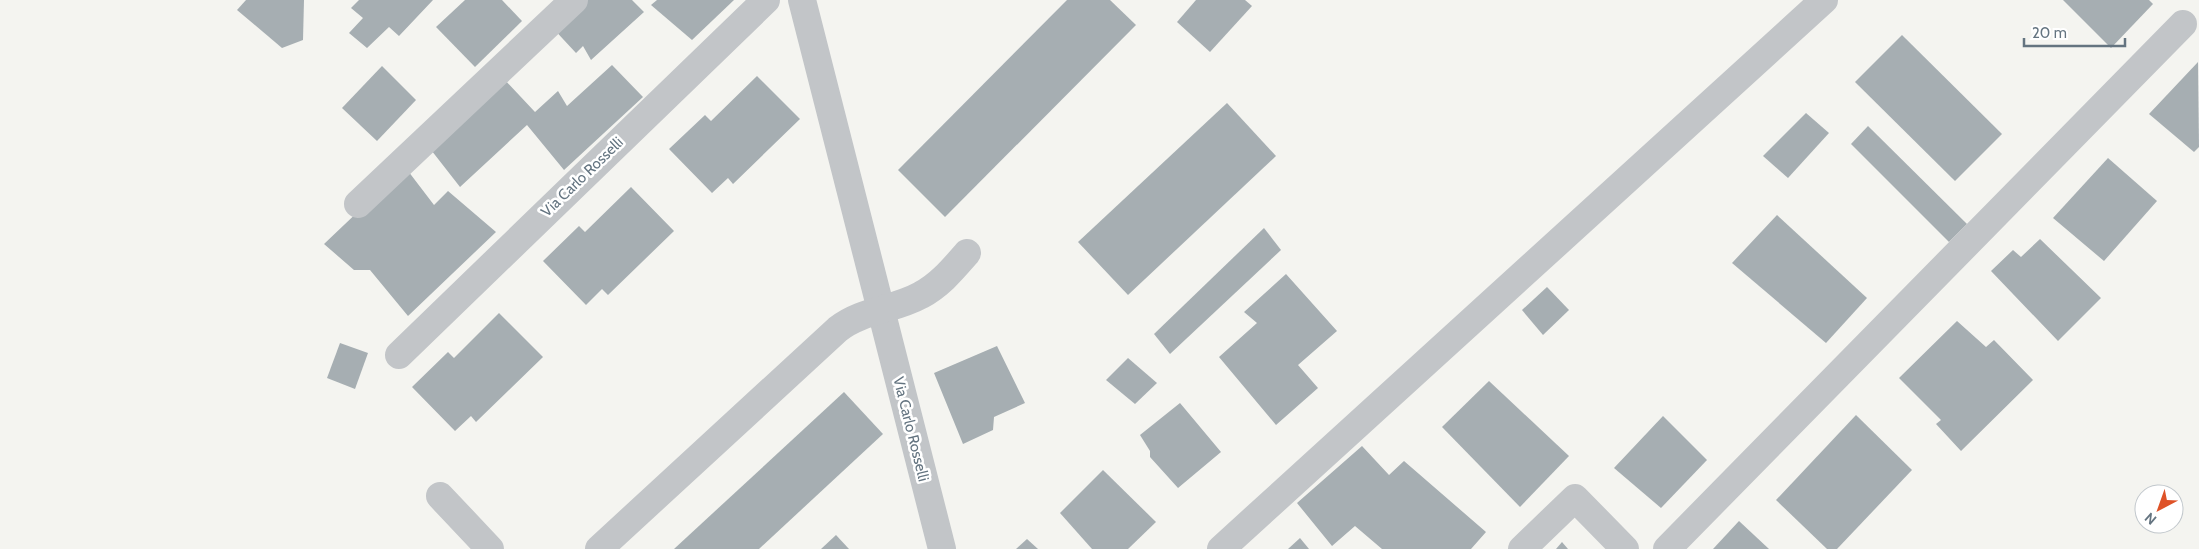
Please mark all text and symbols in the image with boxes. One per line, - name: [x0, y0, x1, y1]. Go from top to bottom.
- scale bar: [2024, 15, 2125, 47]
- text: 20 m: [2032, 24, 2067, 42]
- street label: Via Carlo Rosselli: [537, 133, 627, 221]
- street label: Via Carlo Rosselli: [889, 375, 933, 483]
- north arrow: [2134, 484, 2184, 534]
- text: N: [2141, 509, 2160, 529]

